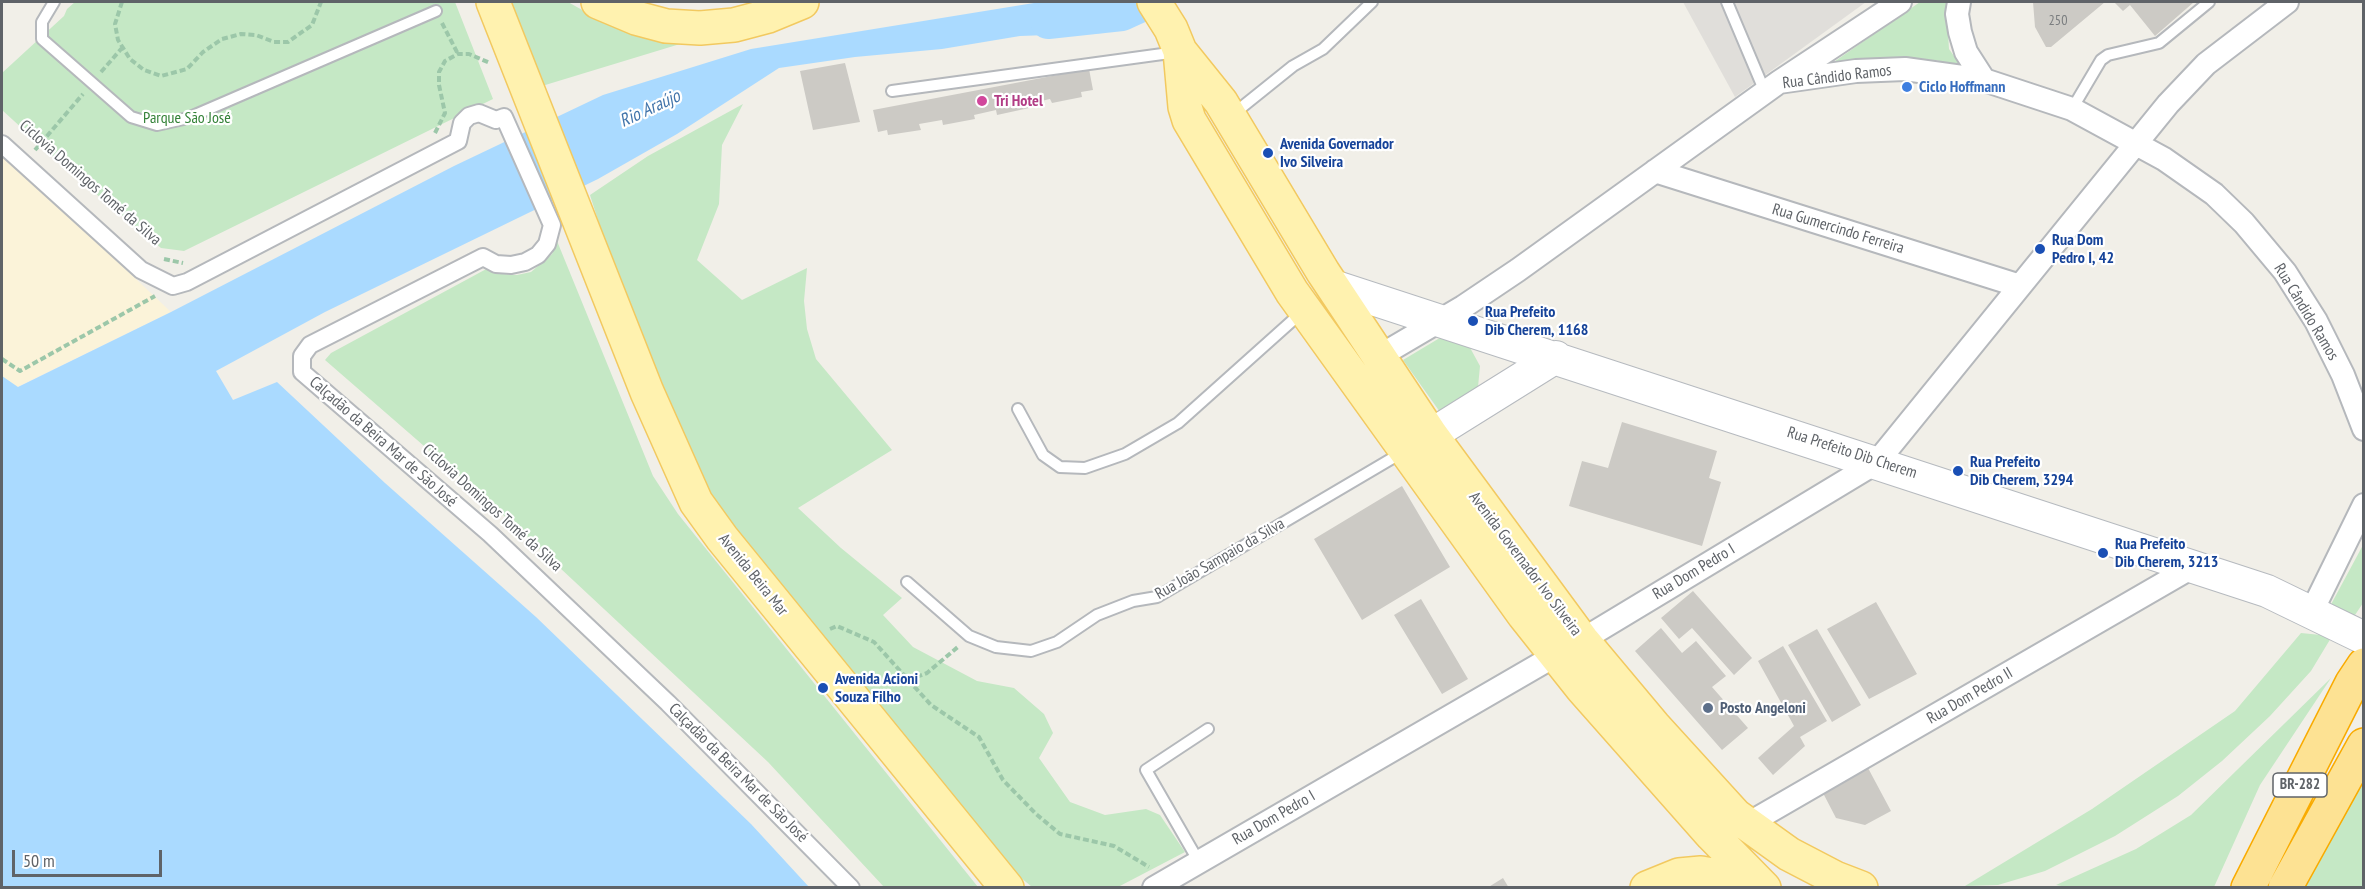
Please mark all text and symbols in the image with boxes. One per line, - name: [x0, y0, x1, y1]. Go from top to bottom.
- house number: 250: [2049, 13, 2067, 29]
- street label: Rua Cândido Ramos: [1781, 61, 1893, 93]
- place label: Ciclo Hoffmann: [1919, 77, 2005, 97]
- marker: Ciclo Hoffmann: [1900, 80, 1914, 94]
- water label: Rio Araújo: [616, 86, 684, 132]
- place label: Tri Hotel: [994, 91, 1043, 111]
- marker: Tri Hotel: [975, 94, 989, 108]
- park label: Parque São José: [143, 108, 231, 128]
- street label: Ciclovia Domingos Tomé da Silva: [15, 116, 165, 250]
- place label: Avenida Governador Ivo Silveira: [1280, 134, 1394, 172]
- marker: Avenida Governador Ivo Silveira: [1261, 146, 1275, 160]
- street label: Rua Gumercindo Ferreira: [1770, 200, 1906, 258]
- place label: Rua Dom Pedro I, 42: [2052, 230, 2114, 268]
- marker: Rua Dom Pedro I, 42: [2033, 242, 2047, 256]
- street label: Rua Cândido Ramos: [2270, 260, 2342, 364]
- place label: Rua Prefeito Dib Cherem, 1168: [1485, 302, 1588, 340]
- marker: Rua Prefeito Dib Cherem, 1168: [1466, 314, 1480, 328]
- street label: Calçadão da Beira Mar de São José: [305, 373, 461, 511]
- street label: Rua Prefeito Dib Cherem: [1785, 423, 1919, 483]
- street label: Ciclovia Domingos Tomé da Silva: [418, 440, 566, 576]
- place label: Rua Prefeito Dib Cherem, 3294: [1970, 452, 2073, 490]
- marker: Rua Prefeito Dib Cherem, 3294: [1951, 464, 1965, 478]
- street label: Avenida Governador Ivo Silveira: [1465, 488, 1585, 640]
- street label: Rua João Sampaio da Silva: [1152, 514, 1288, 604]
- street label: Avenida Beira Mar: [714, 530, 792, 620]
- place label: Rua Prefeito Dib Cherem, 3213: [2115, 534, 2218, 572]
- street label: Rua Dom Pedro I: [1650, 540, 1738, 604]
- marker: Rua Prefeito Dib Cherem, 3213: [2096, 546, 2110, 560]
- street label: Rua Dom Pedro II: [1924, 664, 2016, 728]
- place label: Avenida Acioni Souza Filho: [835, 669, 918, 707]
- marker: Avenida Acioni Souza Filho: [816, 681, 830, 695]
- place label: Posto Angeloni: [1720, 698, 1806, 718]
- street label: Calçadão da Beira Mar de São José: [664, 699, 812, 847]
- marker: Posto Angeloni: [1701, 701, 1715, 715]
- road number: BR-282: [2273, 773, 2327, 797]
- street label: Rua Dom Pedro I: [1229, 787, 1319, 849]
- scale bar: [15, 838, 165, 876]
- text: 50 m: [23, 849, 55, 872]

